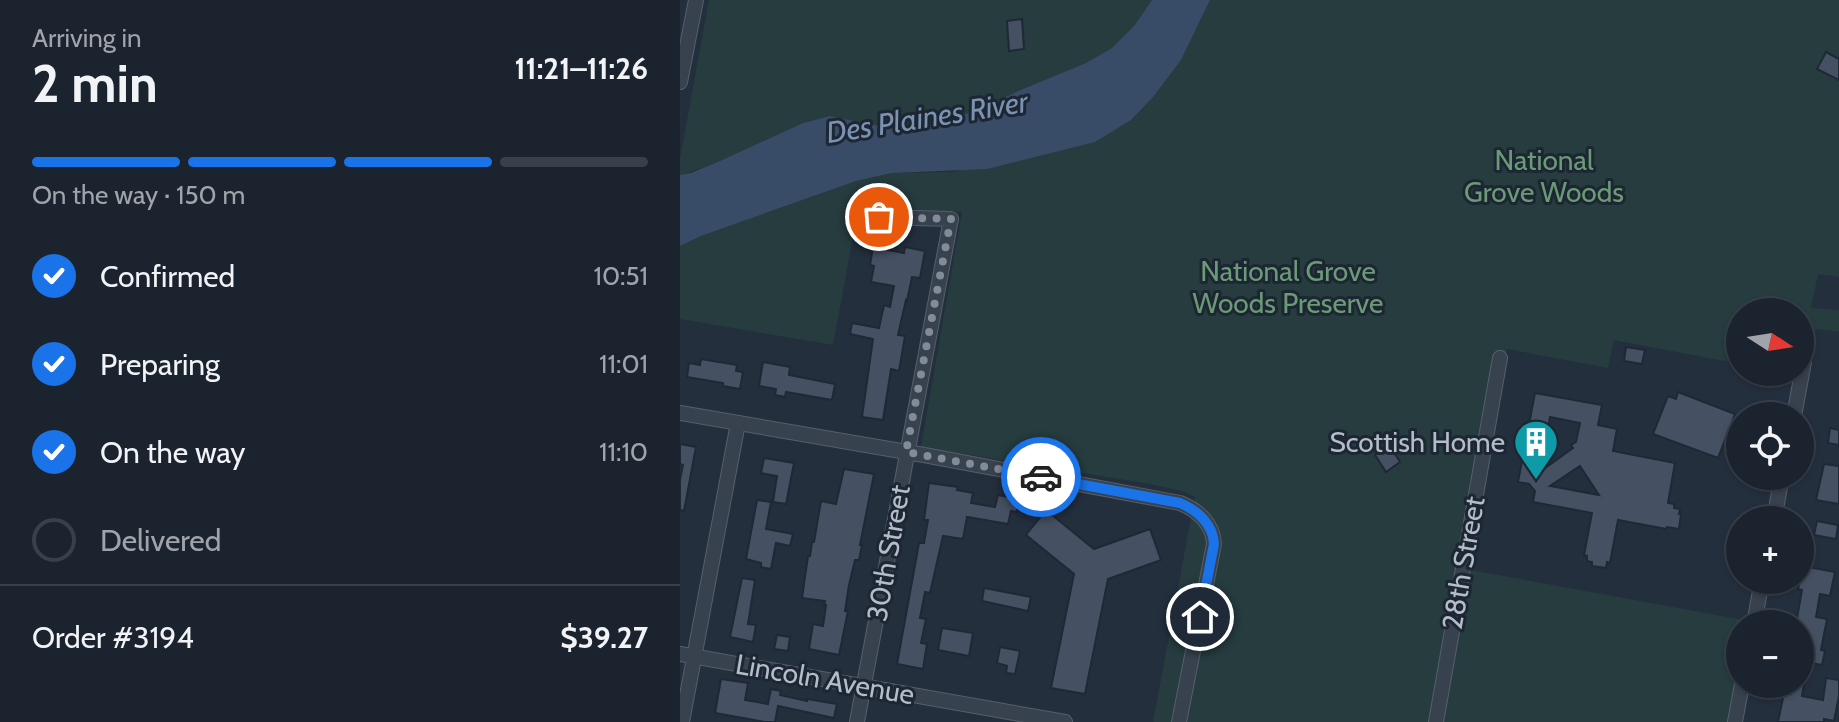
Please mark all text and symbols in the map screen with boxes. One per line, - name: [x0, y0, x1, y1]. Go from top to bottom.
- text: Arriving in: [32, 22, 142, 54]
- text: 11:21–11:26: [515, 50, 648, 87]
- text: 2 min: [32, 52, 158, 115]
- water label: Des Plaines River: [824, 83, 1032, 151]
- park label: National Grove Woods: [1464, 143, 1624, 209]
- text: On the way · 150 m: [32, 179, 245, 211]
- pin: [845, 183, 913, 251]
- icon: bag: [857, 195, 901, 239]
- icon: check: [32, 254, 76, 298]
- park label: National Grove Woods Preserve: [1193, 254, 1383, 320]
- text: Confirmed: [100, 258, 235, 295]
- text: 10:51: [593, 260, 648, 292]
- north arrow: [1726, 298, 1814, 386]
- map controls: [1726, 298, 1814, 698]
- icon: check: [32, 342, 76, 386]
- text: Preparing: [100, 346, 220, 383]
- text: 11:01: [599, 348, 648, 380]
- button: locate: [1726, 402, 1814, 490]
- building icon: Scottish Home: [1512, 418, 1560, 481]
- place label: Scottish Home: [1329, 425, 1505, 459]
- icon: check: [32, 430, 76, 474]
- text: On the way: [100, 434, 245, 471]
- text: 11:10: [599, 436, 648, 468]
- courier: [1001, 437, 1081, 517]
- icon: car: [1019, 455, 1063, 499]
- street label: 30th Street: [859, 482, 917, 624]
- street label: 28th Street: [1435, 494, 1491, 632]
- button: +: [1726, 506, 1814, 594]
- text: Delivered: [100, 522, 221, 559]
- pin: [1166, 583, 1234, 651]
- icon: home: [1178, 595, 1222, 639]
- button: −: [1726, 610, 1814, 698]
- text: Order #3194: [32, 619, 194, 656]
- text: $39.27: [560, 619, 648, 656]
- street label: Lincoln Avenue: [733, 647, 917, 711]

